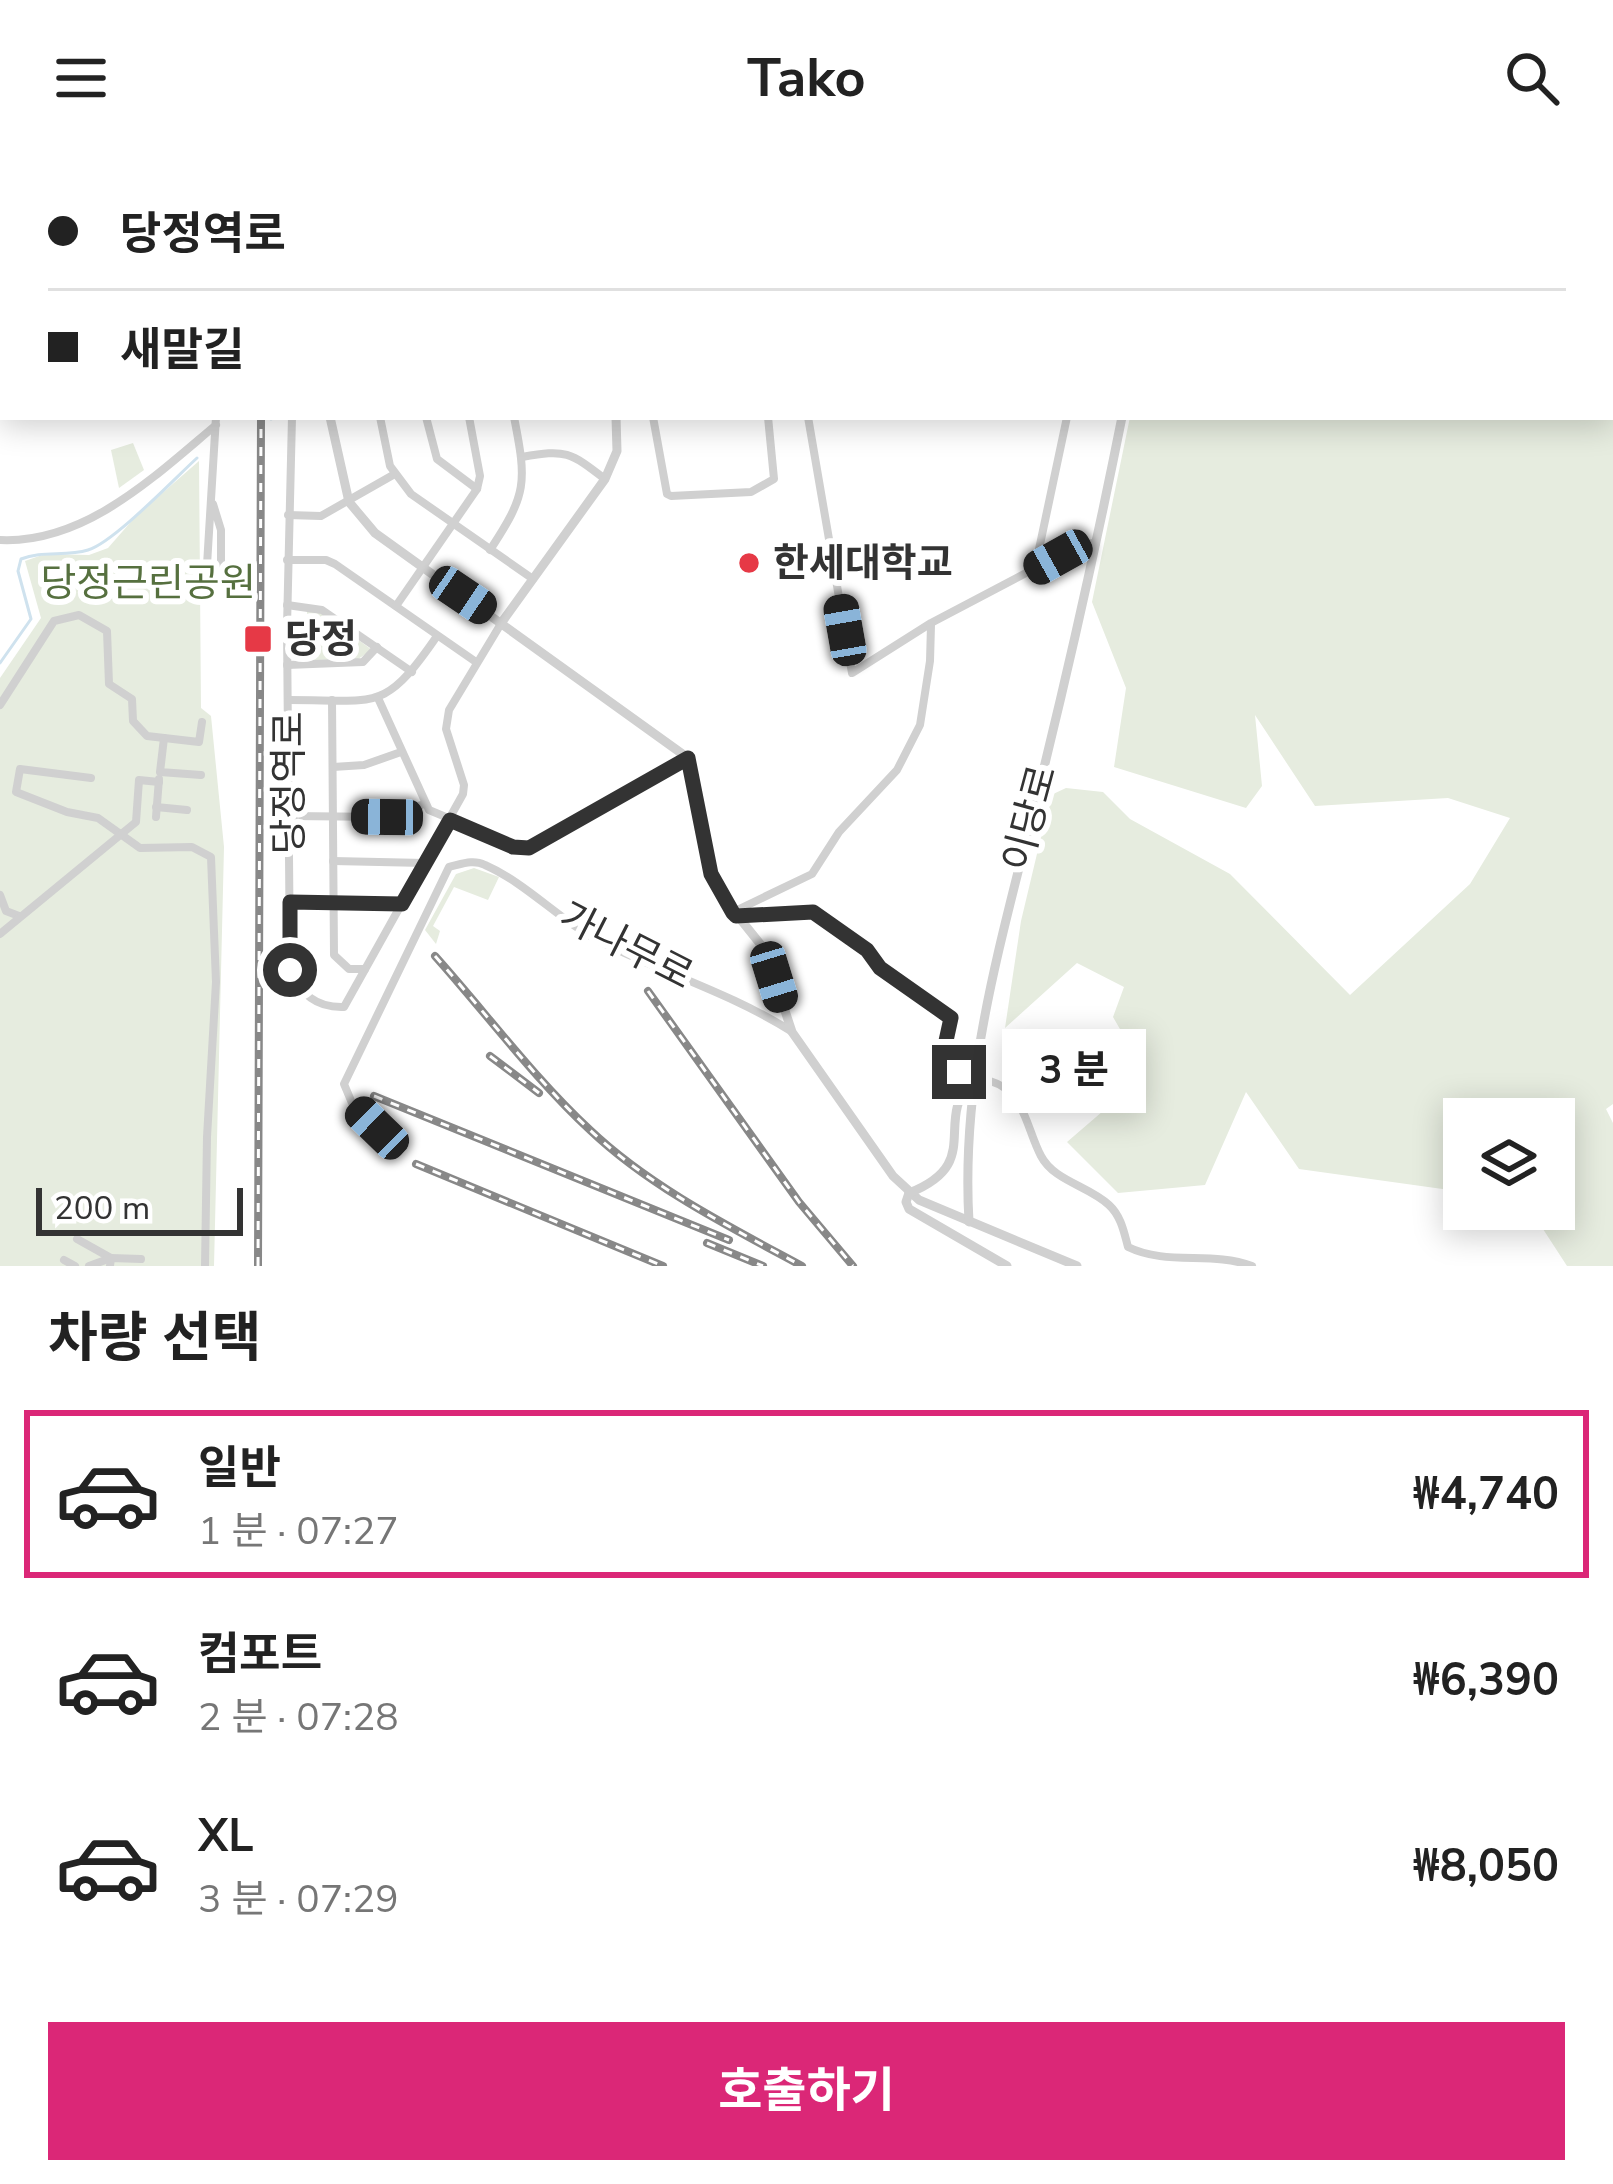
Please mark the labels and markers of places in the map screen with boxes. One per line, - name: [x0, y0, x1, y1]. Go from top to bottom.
- place label: 한세대학교: [773, 537, 952, 590]
- marker: 한세대학교: [736, 550, 762, 576]
- place label: 당정: [285, 613, 357, 666]
- marker: 당정: [242, 623, 274, 655]

